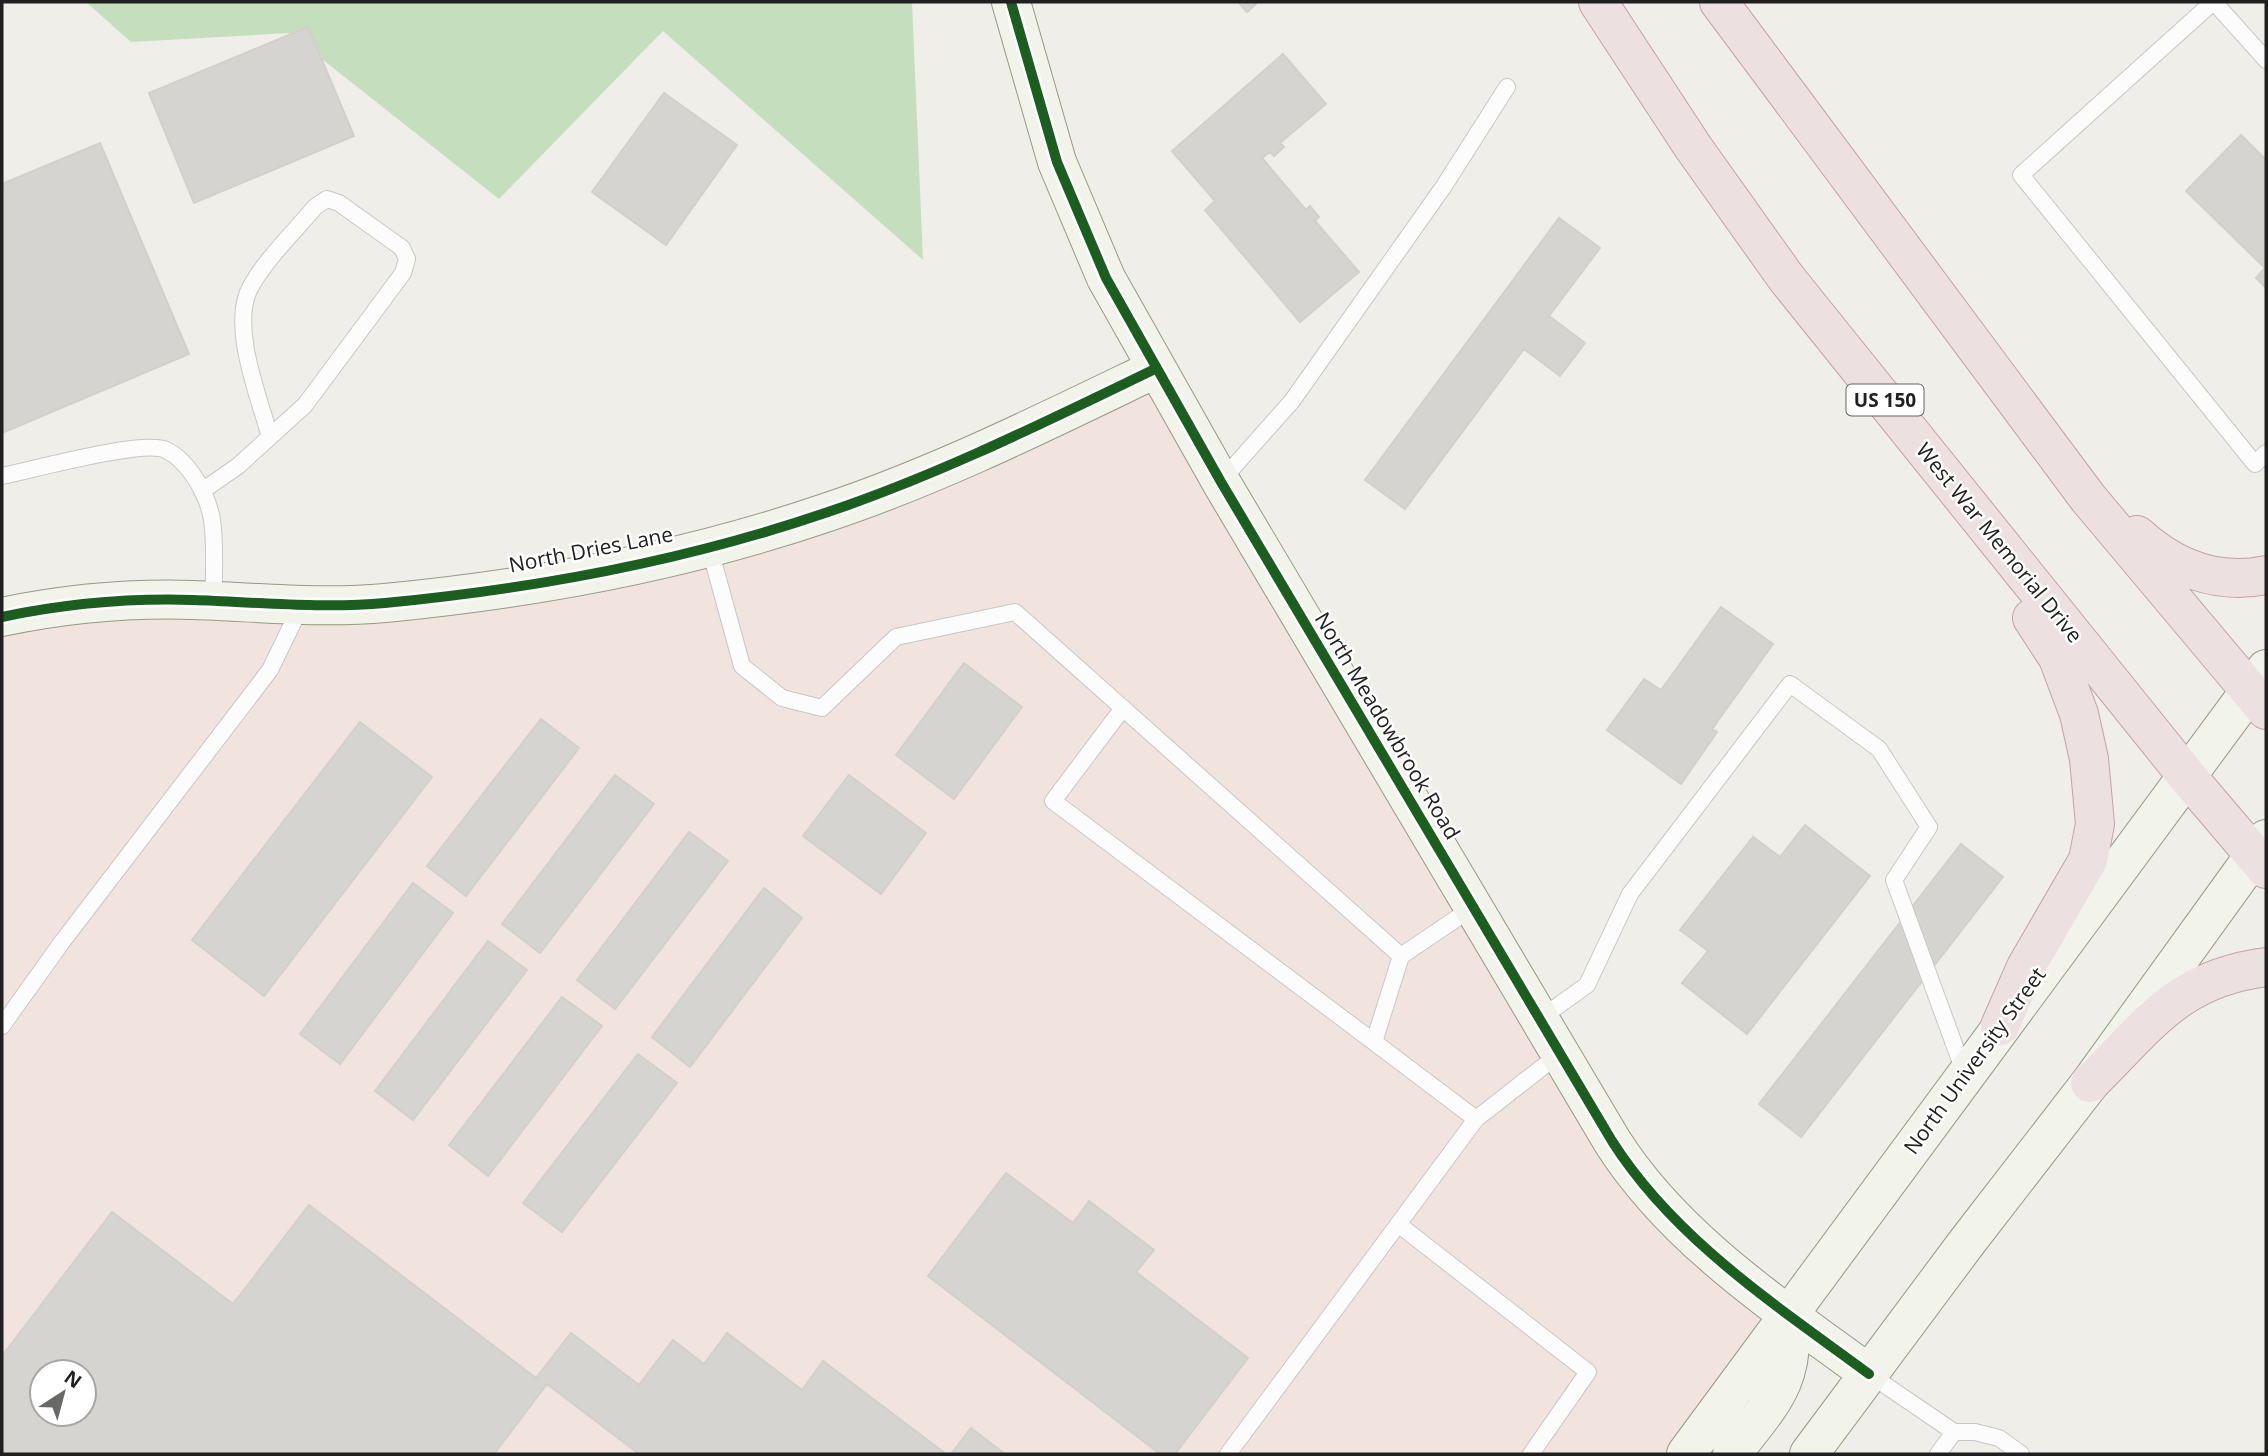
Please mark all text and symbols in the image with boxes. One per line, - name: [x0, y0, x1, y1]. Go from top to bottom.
- road number: US 150: [1846, 384, 1924, 416]
- street label: West War Memorial Drive: [1910, 437, 2089, 648]
- street label: North Dries Lane: [506, 519, 675, 579]
- street label: North Meadowbrook Road: [1309, 607, 1467, 844]
- street label: North University Street: [1897, 961, 2052, 1160]
- north arrow: [28, 1358, 98, 1428]
- text: N: [59, 1364, 87, 1394]

